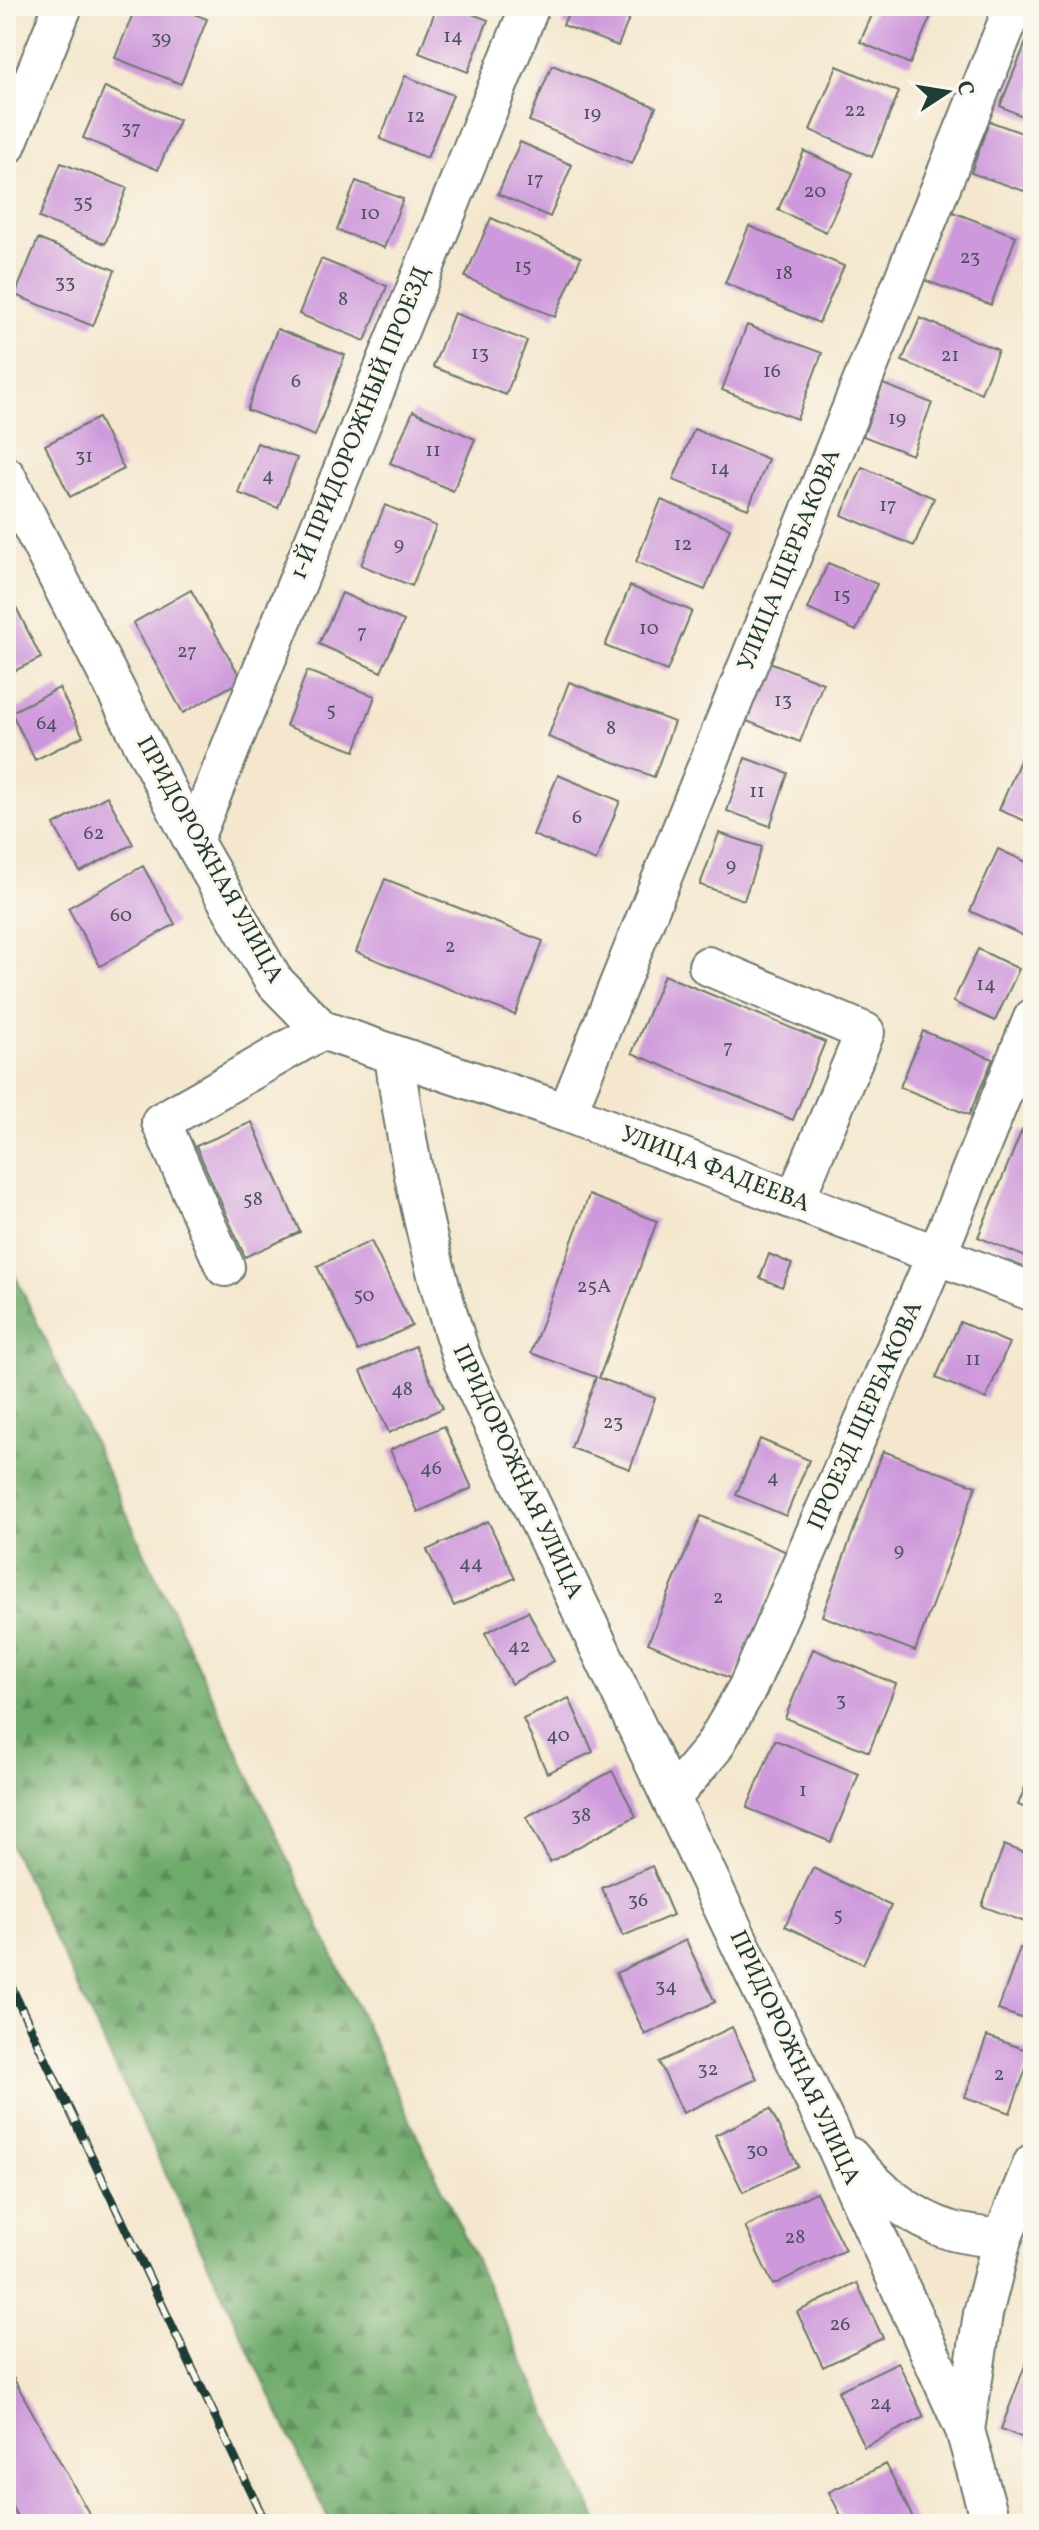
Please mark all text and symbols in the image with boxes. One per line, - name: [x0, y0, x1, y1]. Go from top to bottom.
- house number: 14: [443, 23, 463, 51]
- house number: 39: [151, 25, 171, 53]
- north arrow: [907, 52, 987, 132]
- text: С: [947, 78, 981, 99]
- house number: 22: [844, 97, 866, 125]
- house number: 19: [583, 100, 601, 128]
- house number: 12: [407, 103, 425, 131]
- house number: 37: [121, 115, 141, 143]
- house number: 17: [526, 166, 544, 194]
- house number: 20: [804, 178, 826, 206]
- house number: 35: [73, 189, 93, 217]
- house number: 10: [360, 200, 380, 228]
- house number: 23: [960, 244, 980, 272]
- house number: 15: [514, 253, 532, 281]
- house number: 18: [775, 260, 793, 288]
- street label: 1-Й ПРИДОРОЖНЫЙ ПРОЕЗД: [282, 261, 440, 585]
- house number: 33: [55, 269, 75, 297]
- house number: 8: [338, 286, 348, 314]
- house number: 13: [471, 340, 489, 368]
- house number: 21: [941, 342, 959, 370]
- house number: 16: [763, 358, 781, 386]
- house number: 6: [291, 368, 301, 396]
- house number: 19: [888, 405, 906, 433]
- house number: 11: [425, 437, 441, 465]
- house number: 31: [75, 443, 93, 471]
- street label: УЛИЦА ЩЕРБАКОВА: [730, 444, 850, 676]
- house number: 14: [710, 455, 730, 483]
- house number: 4: [262, 462, 274, 490]
- house number: 17: [879, 492, 897, 520]
- house number: 9: [394, 531, 404, 559]
- house number: 12: [674, 531, 692, 559]
- house number: 15: [833, 582, 851, 610]
- house number: 10: [639, 615, 659, 643]
- house number: 7: [357, 619, 367, 647]
- house number: 27: [177, 638, 197, 666]
- house number: 13: [774, 687, 792, 715]
- house number: 5: [326, 697, 336, 725]
- house number: 64: [36, 710, 58, 738]
- house number: 8: [606, 715, 616, 743]
- street label: ПРИДОРОЖНАЯ УЛИЦА: [127, 730, 291, 990]
- house number: 11: [749, 778, 765, 806]
- house number: 6: [572, 804, 582, 832]
- house number: 62: [84, 820, 104, 848]
- house number: 9: [726, 852, 736, 880]
- house number: 60: [110, 902, 132, 930]
- house number: 2: [445, 933, 455, 961]
- house number: 14: [976, 971, 996, 999]
- house number: 7: [723, 1034, 733, 1062]
- street label: УЛИЦА ФАДЕЕВА: [615, 1118, 815, 1222]
- house number: 58: [243, 1186, 263, 1214]
- house number: 25А: [577, 1273, 611, 1301]
- house number: 50: [353, 1282, 375, 1310]
- street label: ПРОЕЗД ЩЕРБАКОВА: [800, 1296, 932, 1536]
- street label: ПРИДОРОЖНАЯ УЛИЦА: [443, 1339, 591, 1605]
- house number: 11: [965, 1346, 981, 1374]
- house number: 48: [391, 1376, 413, 1404]
- house number: 23: [603, 1409, 623, 1437]
- house number: 46: [420, 1455, 442, 1483]
- house number: 4: [767, 1464, 779, 1492]
- house number: 9: [894, 1537, 904, 1565]
- house number: 44: [459, 1550, 483, 1578]
- house number: 2: [713, 1584, 723, 1612]
- house number: 42: [508, 1633, 530, 1661]
- house number: 3: [836, 1687, 846, 1715]
- house number: 40: [546, 1722, 570, 1750]
- house number: 1: [799, 1777, 807, 1805]
- house number: 38: [571, 1802, 591, 1830]
- house number: 36: [628, 1887, 648, 1915]
- house number: 5: [833, 1902, 843, 1930]
- street label: ПРИДОРОЖНАЯ УЛИЦА: [720, 1925, 868, 2191]
- house number: 34: [655, 1973, 677, 2001]
- house number: 32: [698, 2056, 719, 2084]
- house number: 2: [994, 2061, 1004, 2089]
- house number: 30: [746, 2137, 768, 2165]
- house number: 28: [785, 2224, 805, 2252]
- house number: 26: [830, 2311, 850, 2339]
- house number: 24: [870, 2390, 892, 2418]

